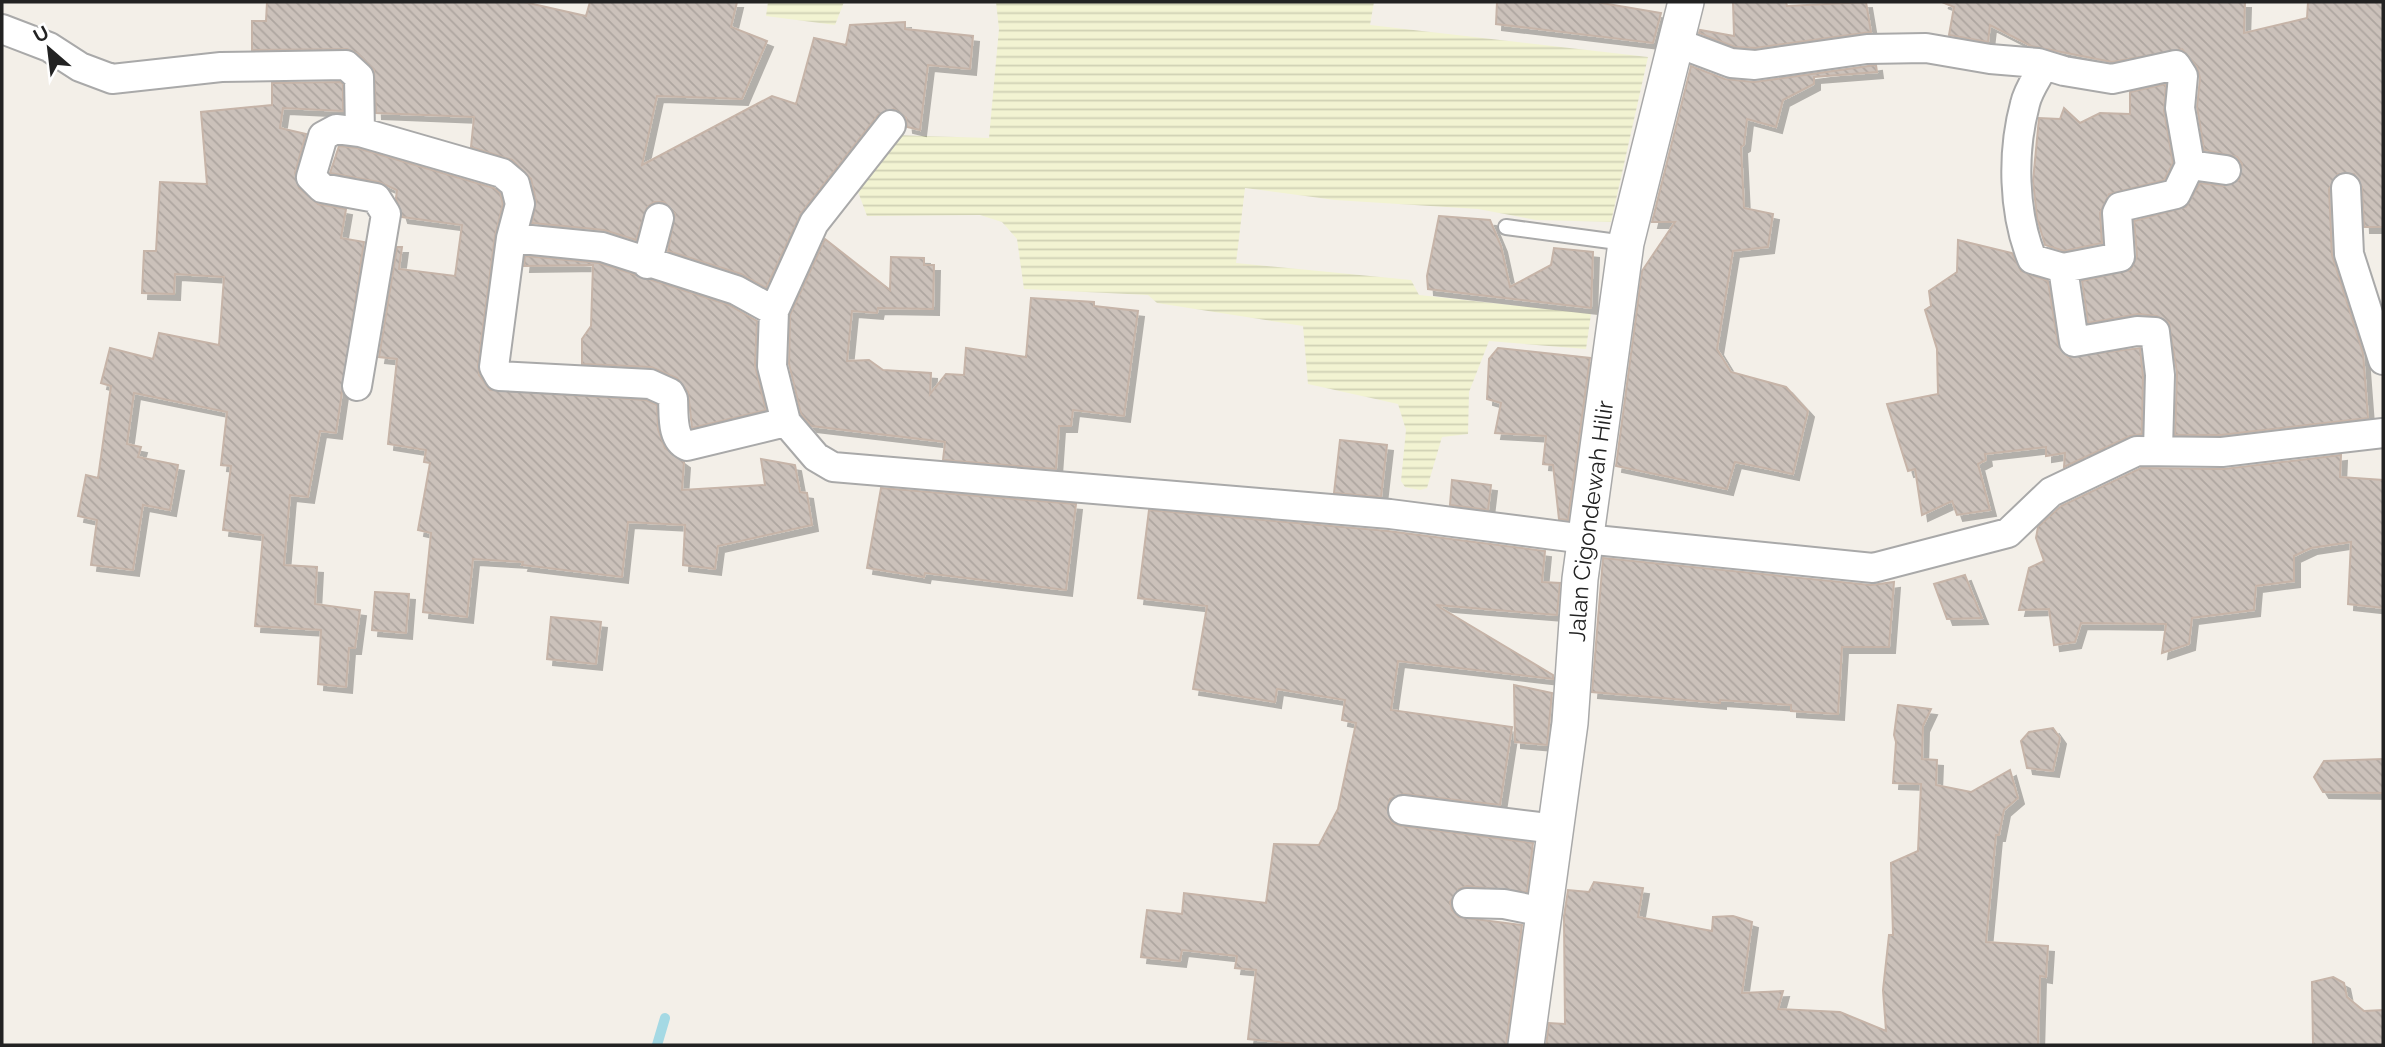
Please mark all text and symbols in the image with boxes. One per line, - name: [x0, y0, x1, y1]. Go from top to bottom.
- north arrow: [14, 14, 84, 84]
- text: U: [30, 21, 52, 47]
- street label: Jalan Cigondewah Hilir: [1562, 399, 1618, 643]

